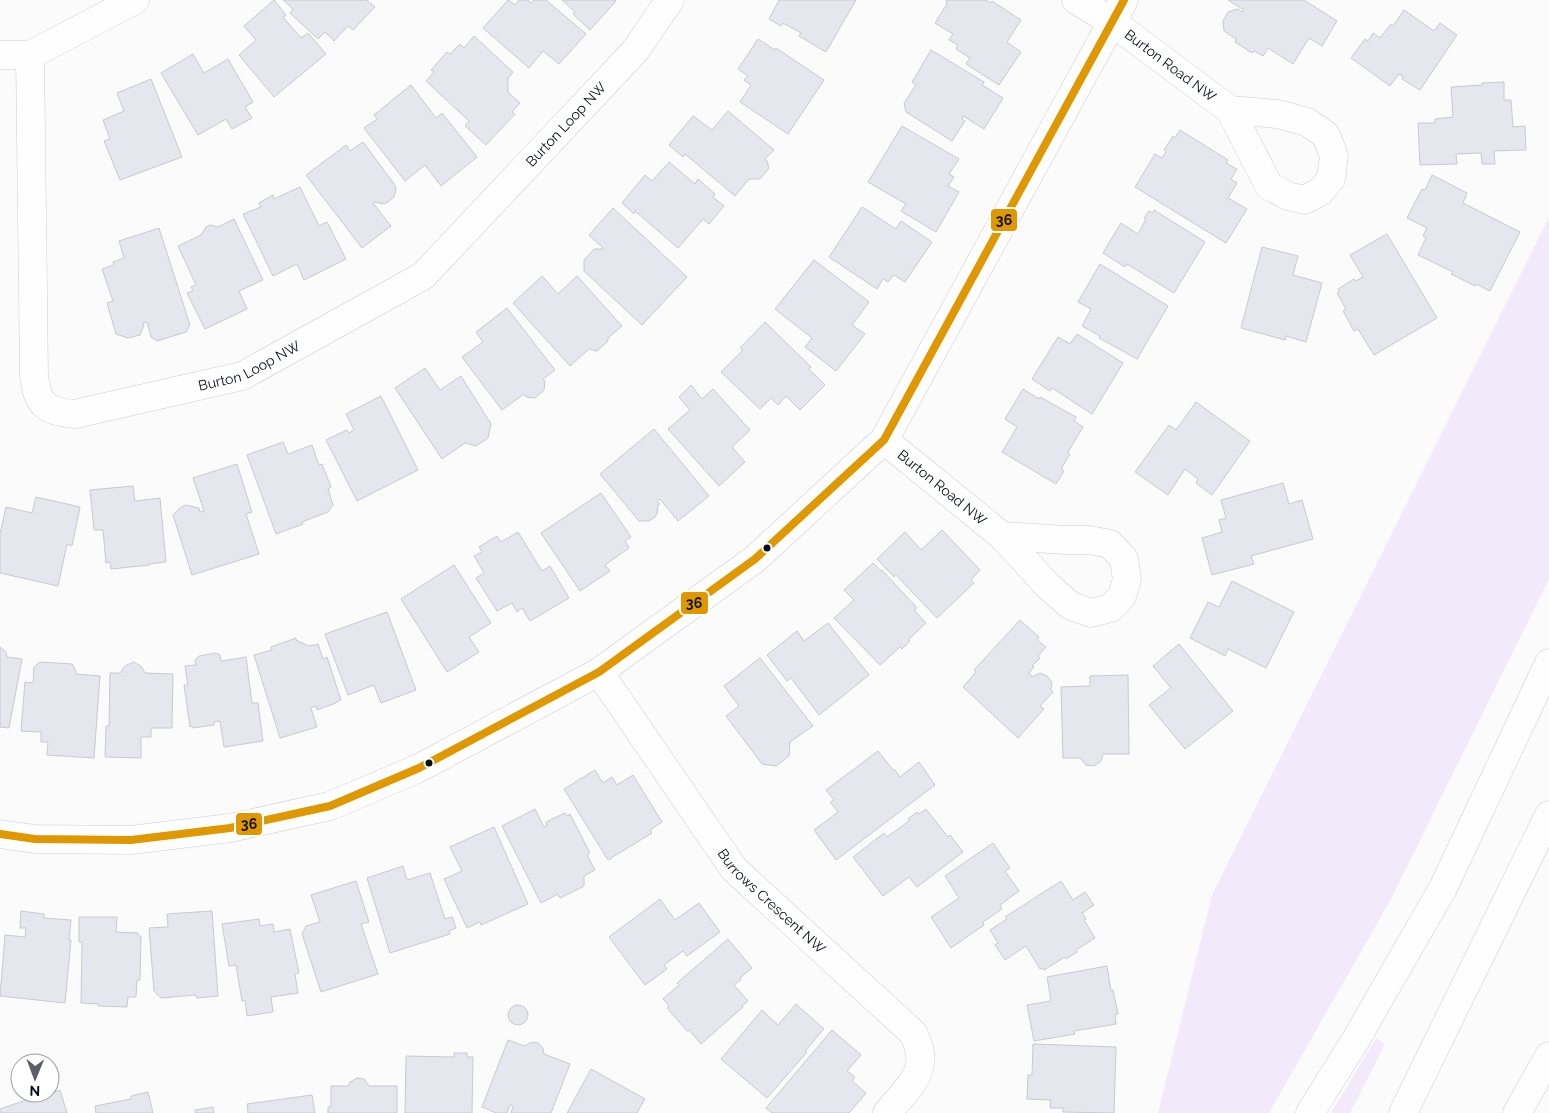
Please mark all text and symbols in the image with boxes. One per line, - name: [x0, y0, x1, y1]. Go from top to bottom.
- street label: Burton Road NW: [1122, 26, 1219, 105]
- street label: Burton Loop NW: [523, 79, 610, 170]
- line badge: 36: [990, 208, 1018, 232]
- text: 36: [996, 212, 1012, 228]
- street label: Burton Loop NW: [197, 337, 303, 394]
- street label: Burton Road NW: [894, 446, 990, 528]
- unlabelled marker: [762, 543, 772, 553]
- line badge: 36: [680, 591, 709, 615]
- text: 36: [686, 595, 702, 611]
- unlabelled marker: [424, 758, 434, 768]
- line badge: 36: [235, 812, 263, 836]
- text: 36: [241, 816, 257, 832]
- street label: Burrows Crescent NW: [715, 846, 829, 957]
- north arrow: [10, 1053, 60, 1103]
- text: N: [29, 1083, 40, 1099]

